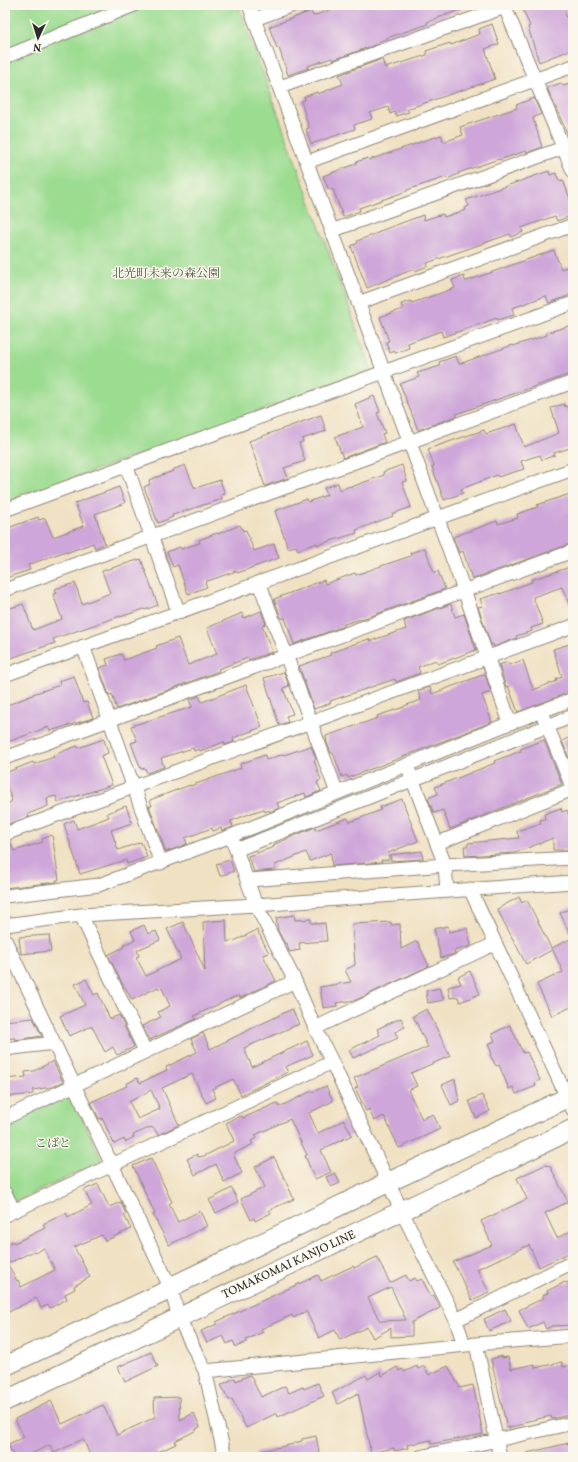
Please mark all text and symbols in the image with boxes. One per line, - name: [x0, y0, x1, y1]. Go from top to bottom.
- north arrow: [18, 18, 58, 58]
- text: N: [33, 39, 42, 54]
- park label: 北光町未来の森公園: [112, 266, 220, 282]
- park label: こばと: [35, 1136, 71, 1152]
- street label: TOMAKOMAI KANJO LINE: [220, 1227, 358, 1303]

